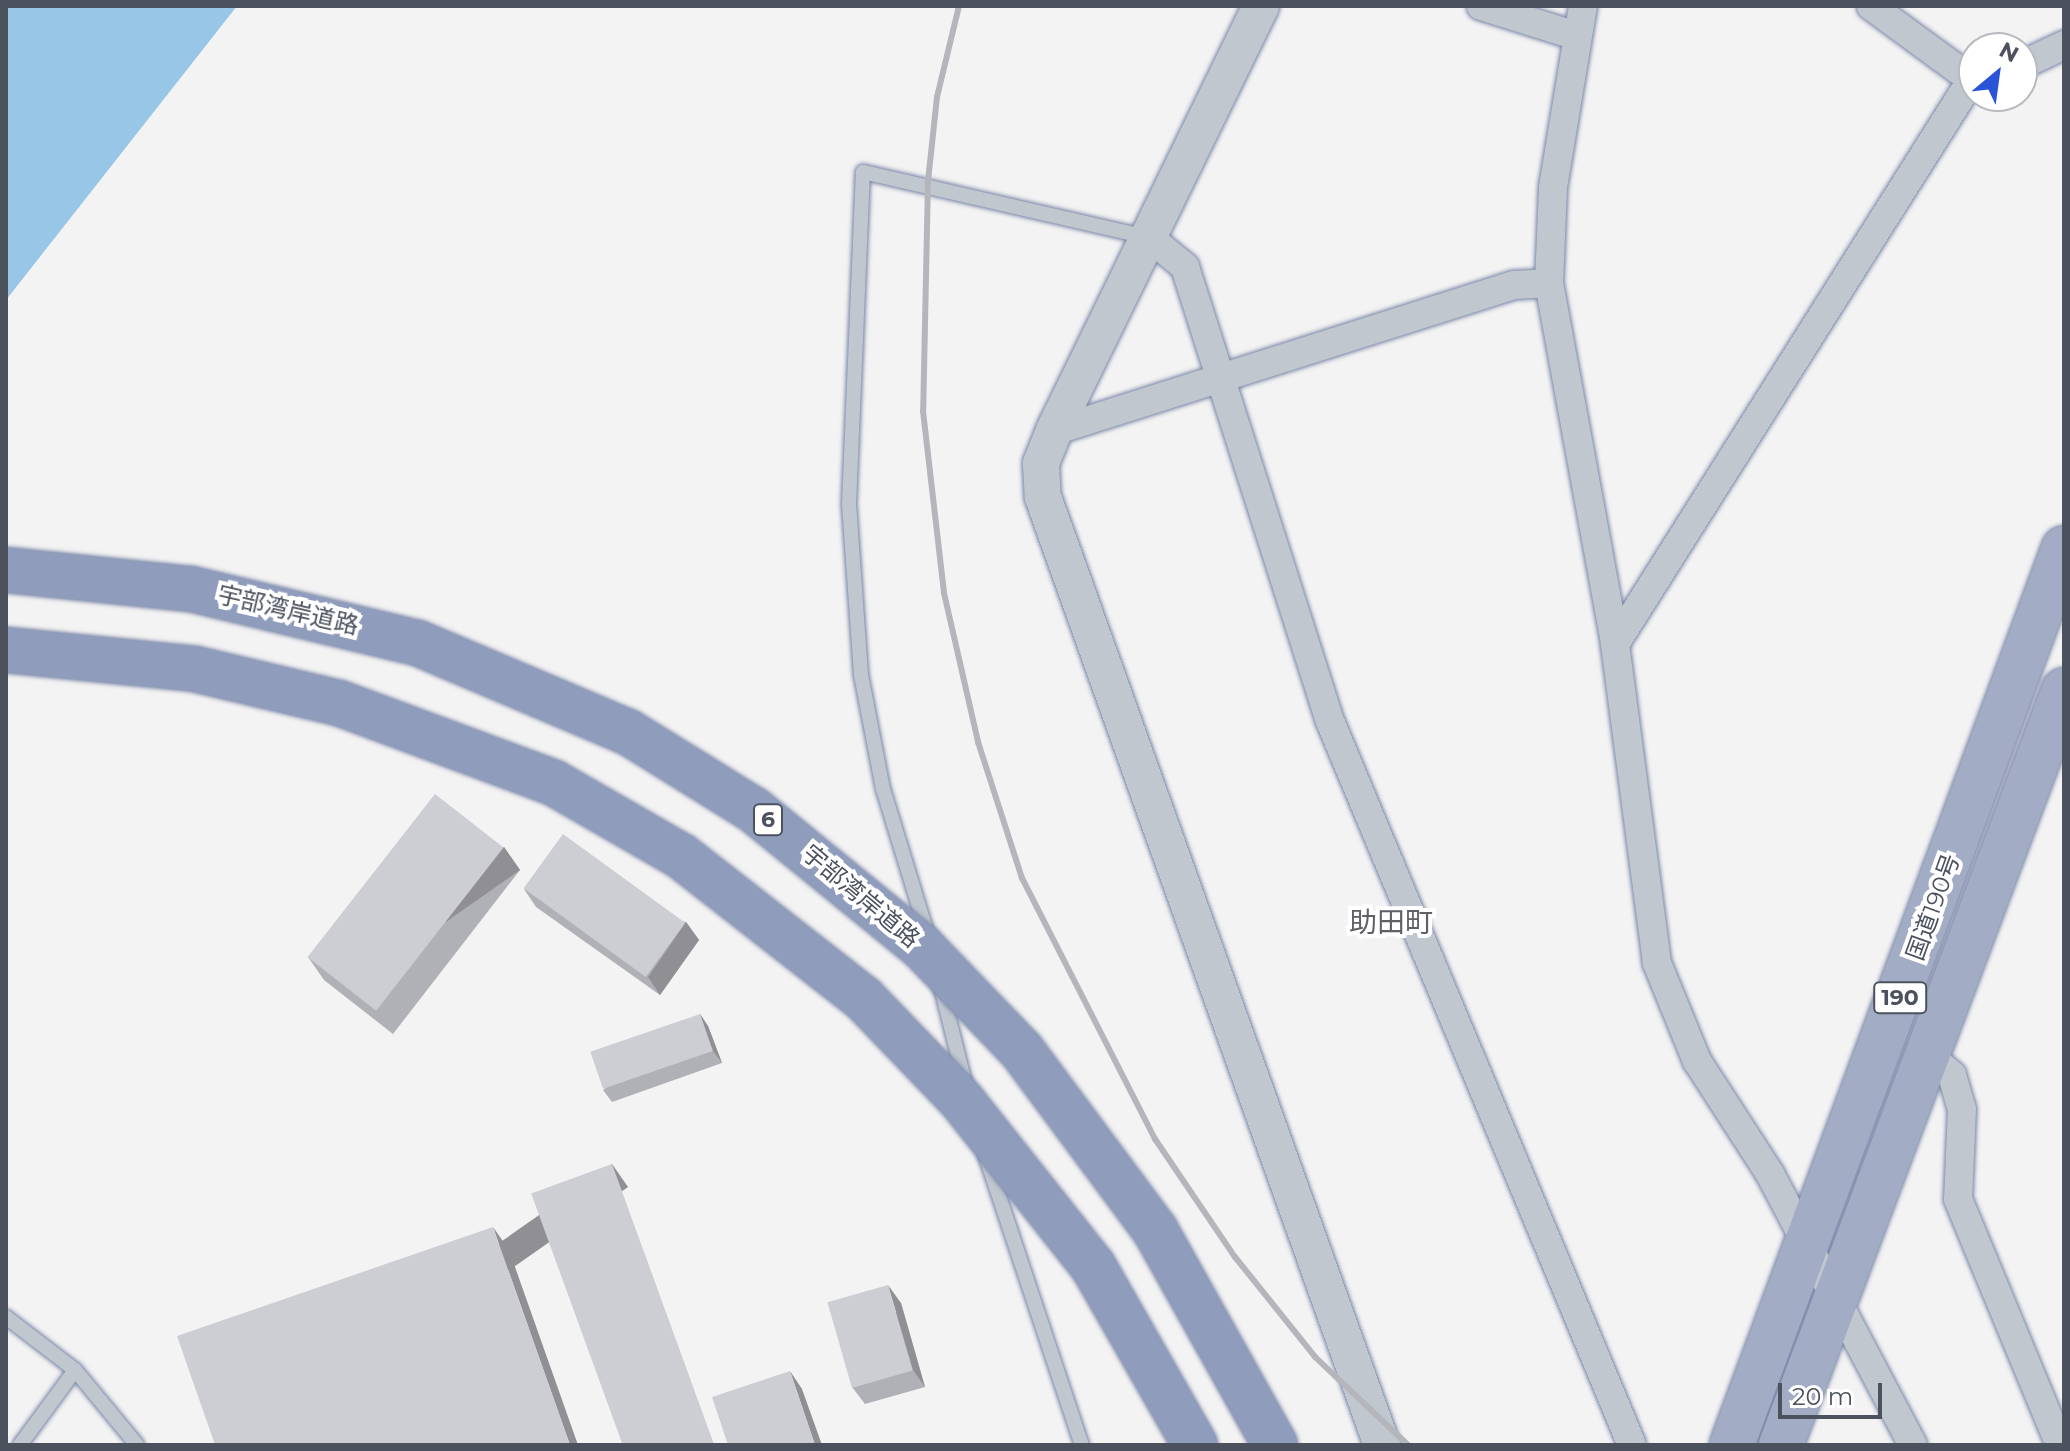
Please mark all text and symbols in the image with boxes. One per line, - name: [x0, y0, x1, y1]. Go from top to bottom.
- north arrow: [1958, 32, 2038, 112]
- text: N: [1995, 36, 2023, 68]
- street label: 宇部湾岸道路: [215, 580, 361, 640]
- road number: 6: [752, 802, 784, 838]
- street label: 宇部湾岸道路: [797, 839, 925, 953]
- street label: 国道190号: [1900, 850, 1966, 964]
- district label: 助田町: [1349, 905, 1433, 939]
- road number: 190: [1872, 980, 1928, 1016]
- scale bar: [1782, 1367, 1886, 1417]
- text: 20 m: [1792, 1382, 1853, 1411]

